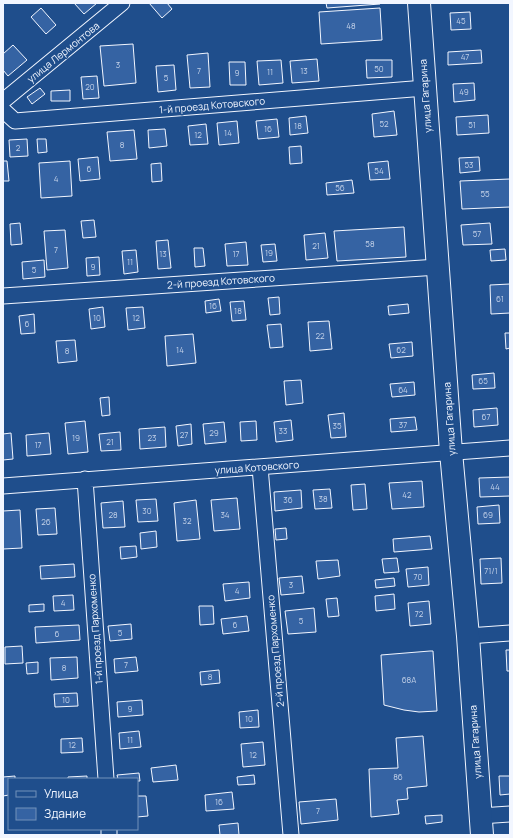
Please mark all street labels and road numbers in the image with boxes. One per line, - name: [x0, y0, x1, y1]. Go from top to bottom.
- street label: улица Лермонтова: [24, 18, 102, 86]
- street label: улица Гагарина: [415, 59, 435, 133]
- street label: 1-й проезд Котовского: [158, 93, 266, 117]
- street label: 2-й проезд Котовского: [167, 270, 276, 292]
- street label: улица Гагарина: [439, 382, 459, 456]
- street label: улица Котовского: [214, 457, 300, 477]
- street label: 1-й проезд Пархоменко: [84, 573, 106, 685]
- street label: 2-й проезд Пархоменко: [263, 594, 287, 708]
- street label: улица Гагарина: [465, 705, 485, 779]

